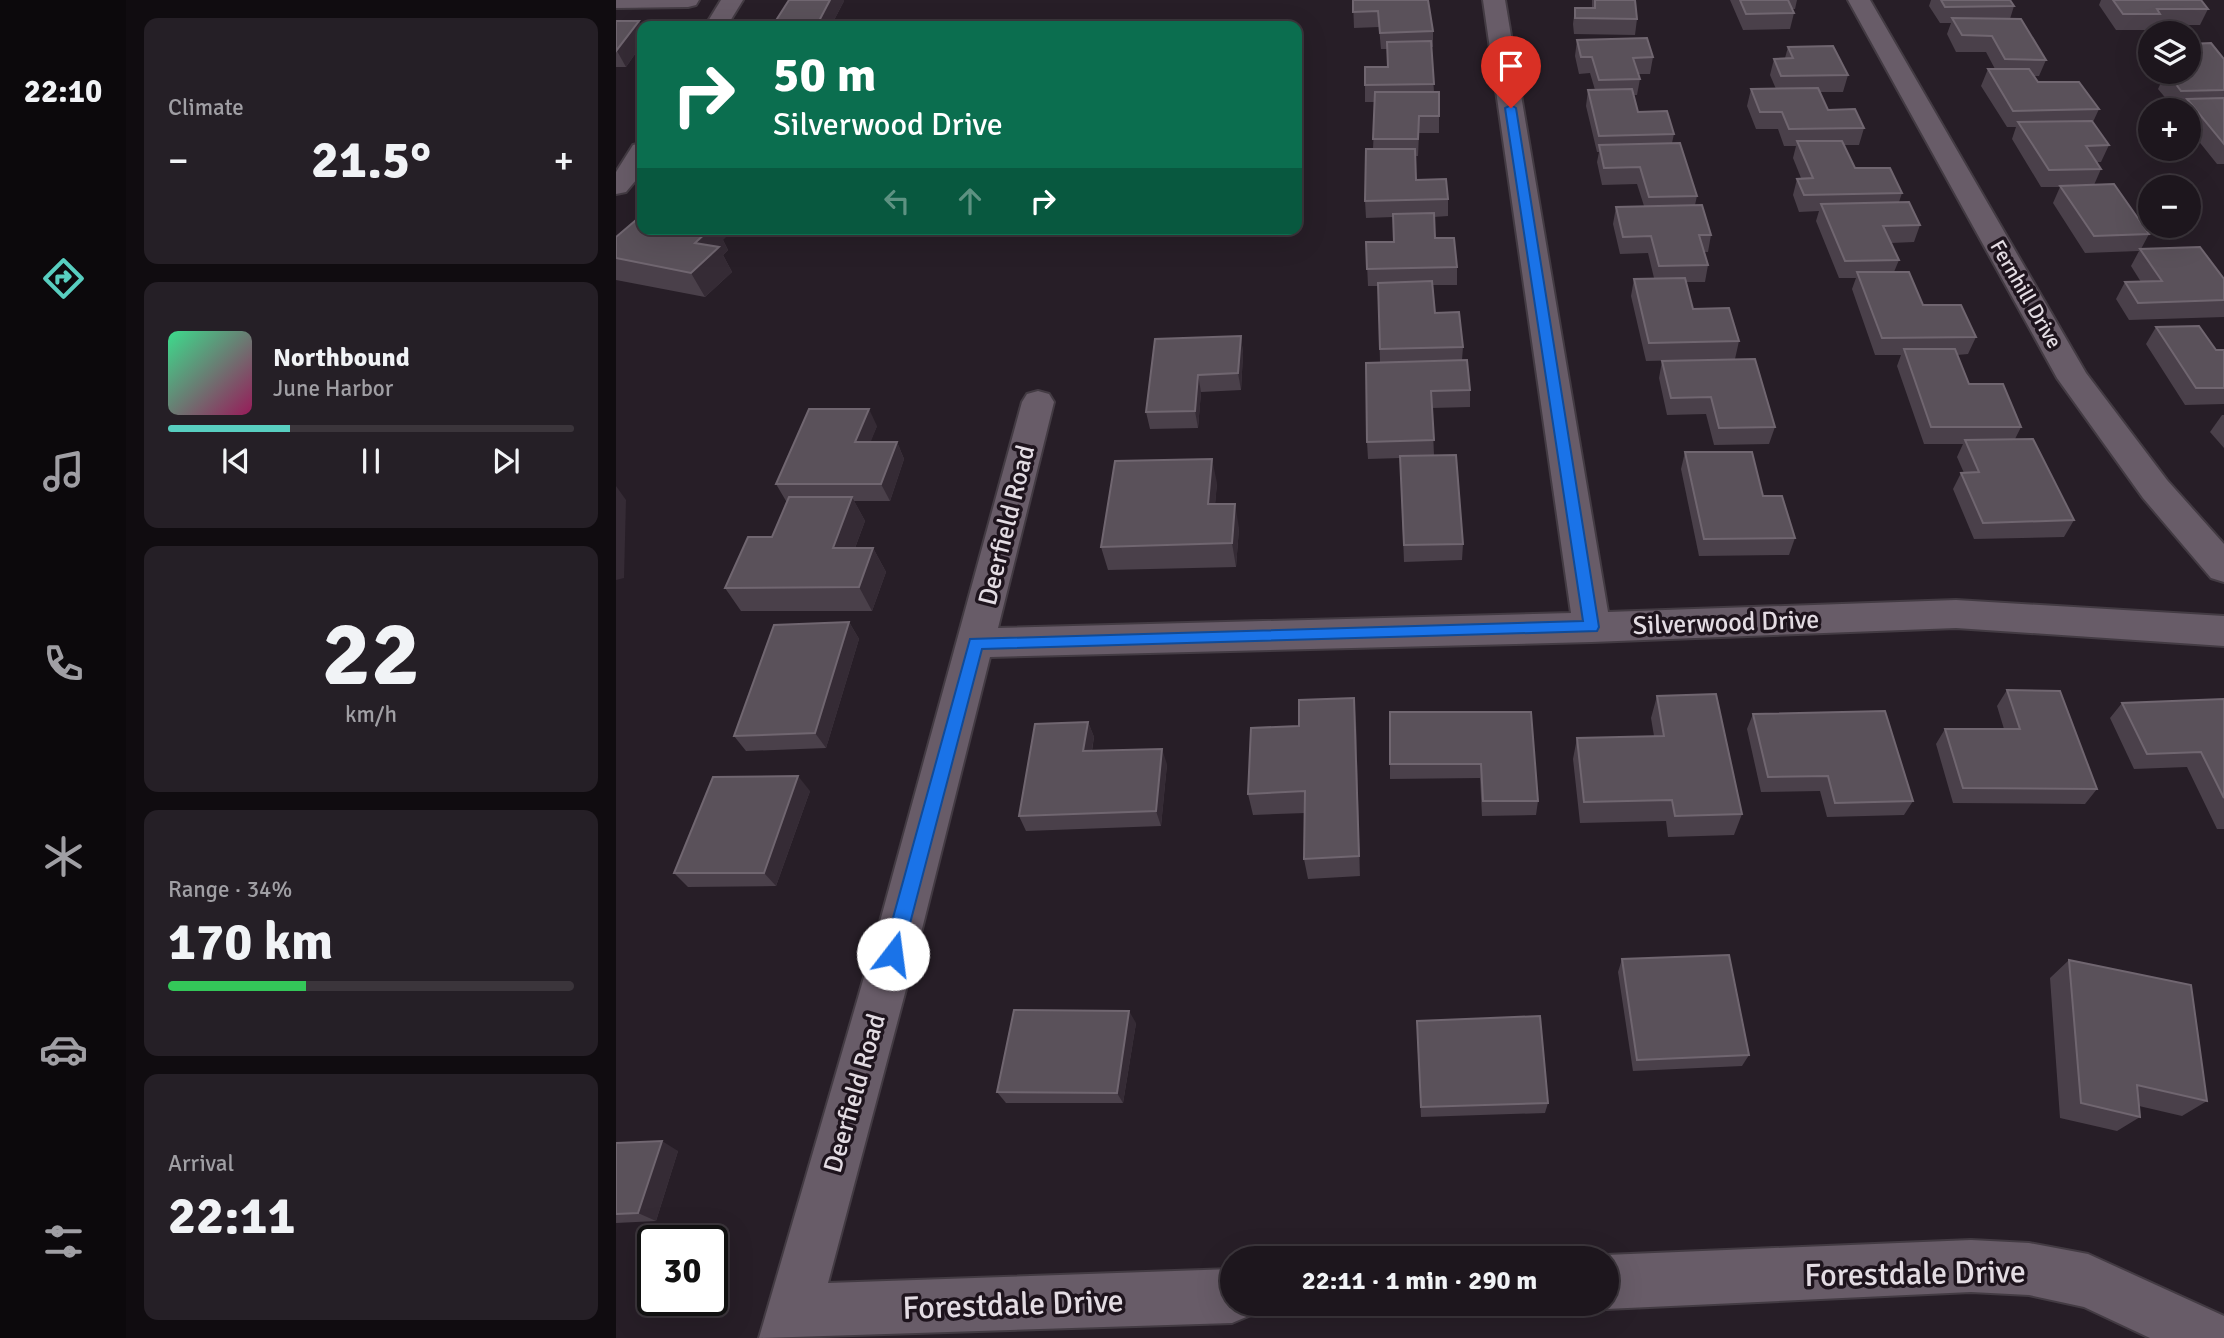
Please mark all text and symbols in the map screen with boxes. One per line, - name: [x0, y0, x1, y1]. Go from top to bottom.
- map controls: [2138, 21, 2201, 238]
- button: layers: [2138, 21, 2201, 84]
- pin: [1481, 36, 1541, 108]
- text: 50 m: [773, 45, 876, 105]
- icon: arrive: [1492, 47, 1530, 85]
- icon: right: [658, 49, 749, 140]
- text: 22:10: [24, 72, 102, 111]
- text: Climate: [168, 93, 244, 122]
- button: +: [2138, 98, 2201, 161]
- text: Silverwood Drive: [773, 105, 1003, 144]
- text: 21.5°: [311, 128, 431, 192]
- text: −: [168, 137, 189, 184]
- text: +: [553, 137, 574, 184]
- button: −: [2138, 175, 2201, 238]
- icon: left: [878, 182, 916, 220]
- icon: ahead: [951, 182, 989, 220]
- icon: right: [1024, 182, 1062, 220]
- street label: Fernhill Drive: [1985, 235, 2067, 353]
- icon: directions: [39, 254, 88, 303]
- text: Northbound: [273, 342, 410, 374]
- text: June Harbor: [273, 374, 393, 403]
- icon: previous: [217, 442, 255, 480]
- icon: pause: [352, 442, 390, 480]
- icon: next: [487, 442, 525, 480]
- street label: Deerfield Road: [972, 442, 1042, 609]
- icon: music: [39, 447, 88, 496]
- text: 22: [322, 598, 420, 711]
- street label: Silverwood Drive: [1632, 604, 1820, 642]
- icon: phone: [39, 639, 88, 688]
- text: km/h: [345, 700, 397, 729]
- icon: climate: [39, 832, 88, 881]
- text: Range · 34%: [168, 875, 292, 904]
- text: 170 km: [168, 910, 333, 974]
- position arrow: [856, 917, 930, 991]
- street label: Deerfield Road: [817, 1010, 893, 1176]
- icon: car: [39, 1025, 88, 1074]
- text: Arrival: [168, 1149, 234, 1178]
- text: 22:11: [168, 1184, 296, 1248]
- icon: filters: [39, 1217, 88, 1266]
- speed limit sign: 30: [637, 1225, 728, 1316]
- street label: Forestdale Drive: [1804, 1252, 2026, 1295]
- text: 22:11 · 1 min · 290 m: [1302, 1265, 1537, 1297]
- street label: Forestdale Drive: [902, 1281, 1124, 1328]

